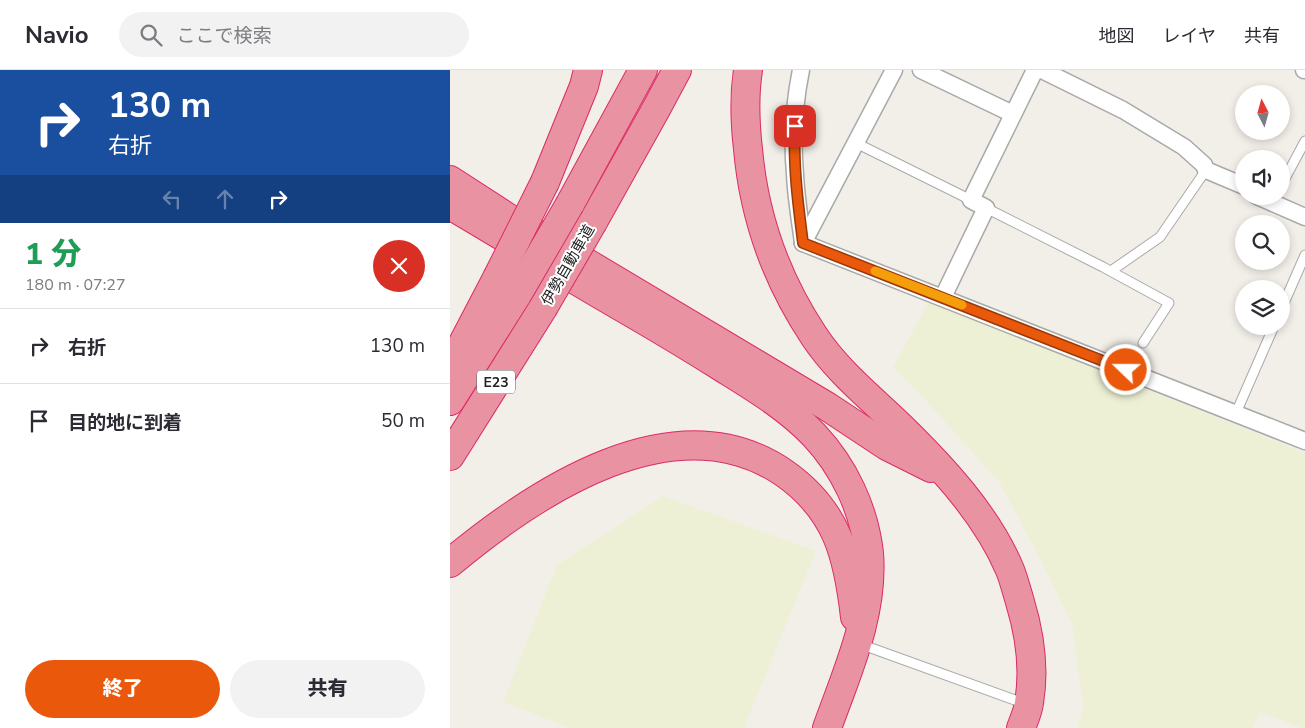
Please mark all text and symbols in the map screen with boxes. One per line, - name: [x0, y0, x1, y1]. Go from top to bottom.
- search box: [119, 12, 469, 57]
- text: Navio: [25, 19, 89, 51]
- icon: search: [137, 21, 165, 49]
- text: ここで検索: [177, 23, 272, 49]
- text: 地図: [1099, 24, 1135, 48]
- text: レイヤ: [1163, 24, 1216, 48]
- text: 共有: [1244, 24, 1280, 48]
- text: 130 m: [108, 82, 211, 129]
- north arrow: [1235, 85, 1290, 140]
- map controls: [1235, 85, 1290, 335]
- icon: right: [25, 90, 90, 155]
- pin: [774, 105, 816, 147]
- icon: arrive: [781, 112, 809, 140]
- text: 右折: [108, 131, 152, 161]
- button: sound: [1235, 150, 1290, 205]
- icon: left: [158, 185, 186, 213]
- icon: ahead: [211, 185, 239, 213]
- icon: right: [264, 185, 292, 213]
- button: search: [1235, 215, 1290, 270]
- street label: 伊勢自動車道: [537, 221, 599, 309]
- text: 1 分: [25, 234, 81, 275]
- button: close: [373, 240, 425, 292]
- text: 180 m · 07:27: [25, 274, 126, 296]
- button: layers: [1235, 280, 1290, 335]
- icon: right: [25, 332, 53, 360]
- text: 130 m: [370, 333, 425, 359]
- text: 右折: [68, 335, 106, 361]
- position arrow: [1099, 343, 1151, 395]
- road number: E23: [477, 370, 515, 394]
- icon: arrive: [25, 407, 53, 435]
- text: 50 m: [381, 408, 425, 434]
- text: 目的地に到着: [68, 410, 182, 436]
- button: 終了: [25, 660, 220, 718]
- button: 共有: [230, 660, 425, 718]

